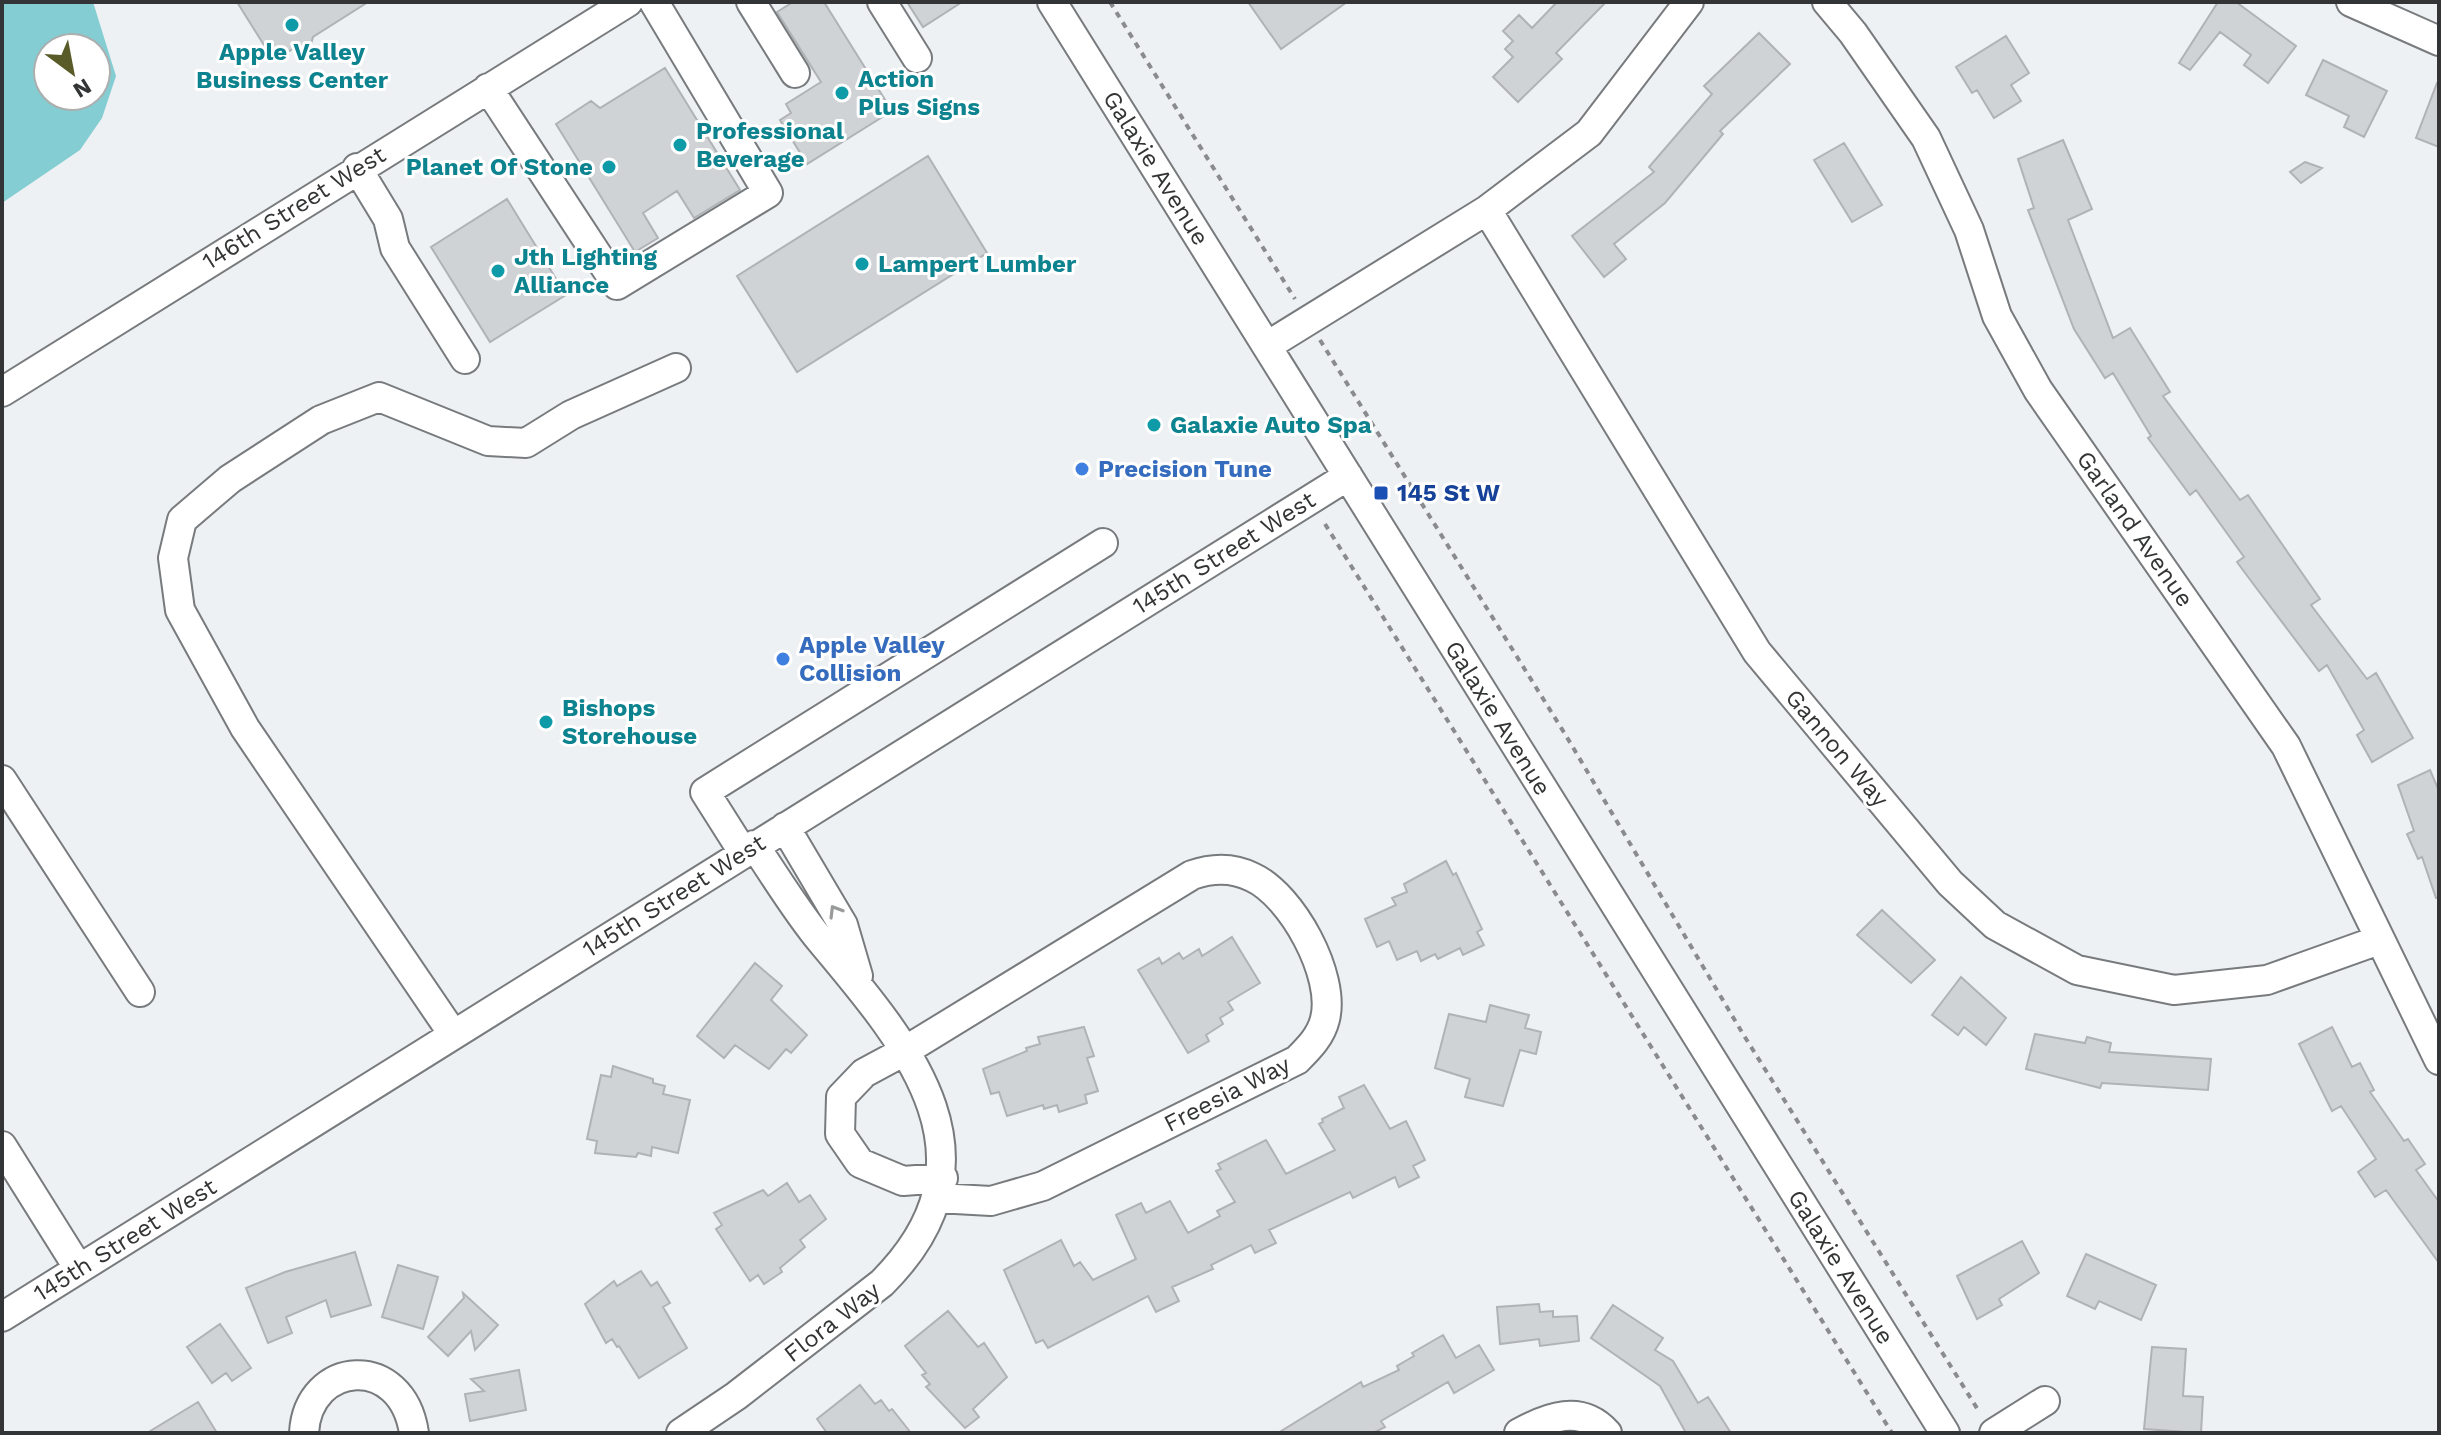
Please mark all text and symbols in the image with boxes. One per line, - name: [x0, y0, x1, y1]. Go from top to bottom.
- marker: Apple Valley Business Center: [283, 16, 301, 34]
- north arrow: [32, 32, 112, 112]
- place label: Apple Valley Business Center: [196, 38, 389, 94]
- place label: Action Plus Signs: [858, 65, 980, 121]
- text: N: [69, 74, 96, 103]
- marker: Action Plus Signs: [833, 84, 851, 102]
- street label: Galaxie Avenue: [1097, 86, 1215, 250]
- place label: Professional Beverage: [696, 117, 844, 173]
- marker: Professional Beverage: [671, 136, 689, 154]
- street label: 146th Street West: [197, 140, 391, 276]
- place label: Planet Of Stone: [406, 153, 593, 181]
- marker: Planet Of Stone: [600, 158, 618, 176]
- place label: Jth Lighting Alliance: [514, 243, 657, 299]
- place label: Lampert Lumber: [878, 250, 1077, 278]
- marker: Lampert Lumber: [853, 255, 871, 273]
- marker: Jth Lighting Alliance: [489, 262, 507, 280]
- place label: Galaxie Auto Spa: [1170, 411, 1372, 439]
- marker: Galaxie Auto Spa: [1145, 416, 1163, 434]
- street label: Garland Avenue: [2071, 446, 2199, 612]
- place label: Precision Tune: [1098, 455, 1272, 483]
- marker: Precision Tune: [1073, 460, 1091, 478]
- place label: 145 St W: [1397, 479, 1500, 507]
- marker: 145 St W: [1372, 484, 1390, 502]
- street label: 145th Street West: [1128, 486, 1320, 620]
- place label: Apple Valley Collision: [799, 631, 945, 687]
- street label: Galaxie Avenue: [1439, 636, 1557, 800]
- marker: Apple Valley Collision: [774, 650, 792, 668]
- street label: Gannon Way: [1780, 683, 1895, 813]
- place label: Bishops Storehouse: [562, 694, 697, 750]
- marker: Bishops Storehouse: [537, 713, 555, 731]
- street label: 145th Street West: [578, 829, 770, 963]
- one-way arrow: [829, 905, 845, 920]
- street label: Freesia Way: [1159, 1050, 1295, 1138]
- street label: 145th Street West: [29, 1173, 221, 1307]
- street label: Galaxie Avenue: [1782, 1185, 1900, 1349]
- street label: Flora Way: [779, 1276, 886, 1368]

